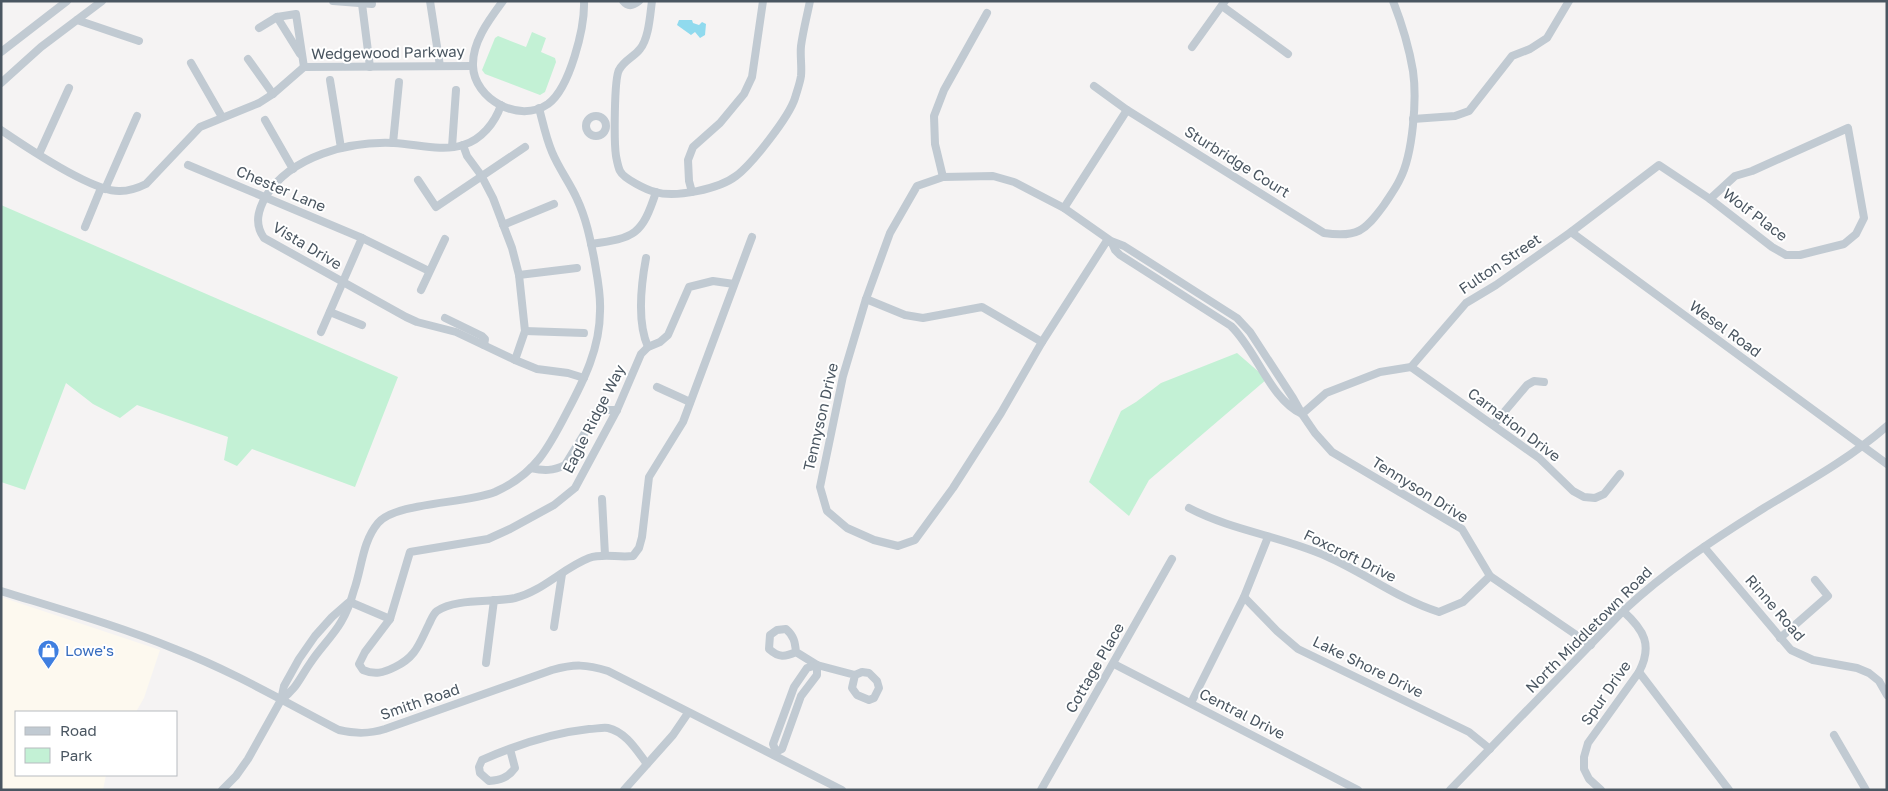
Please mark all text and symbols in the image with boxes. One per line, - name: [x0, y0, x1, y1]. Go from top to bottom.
- street label: Wedgewood Parkway: [311, 42, 465, 62]
- street label: Sturbridge Court: [1182, 122, 1293, 201]
- street label: Chester Lane: [234, 161, 329, 215]
- street label: Wolf Place: [1720, 184, 1792, 245]
- street label: Vista Drive: [270, 217, 346, 273]
- street label: Fulton Street: [1455, 229, 1544, 297]
- street label: Wesel Road: [1686, 296, 1765, 360]
- street label: Eagle Ridge Way: [558, 361, 628, 476]
- street label: Tennyson Drive: [799, 361, 841, 473]
- street label: Carnation Drive: [1465, 384, 1565, 465]
- street label: Tennyson Drive: [1369, 452, 1472, 526]
- street label: Foxcroft Drive: [1301, 525, 1400, 585]
- street label: North Middletown Road: [1521, 562, 1655, 696]
- street label: Rinne Road: [1742, 571, 1809, 644]
- street label: Cottage Place: [1061, 619, 1127, 716]
- street label: Lake Shore Drive: [1310, 632, 1427, 701]
- shop icon: Lowe's: [37, 639, 61, 670]
- place label: Lowe's: [65, 641, 114, 659]
- street label: Spur Drive: [1576, 656, 1634, 728]
- street label: Smith Road: [378, 679, 462, 723]
- street label: Central Drive: [1197, 684, 1289, 743]
- legend: [15, 711, 178, 776]
- text: Road: [60, 721, 97, 739]
- text: Park: [60, 746, 93, 764]

